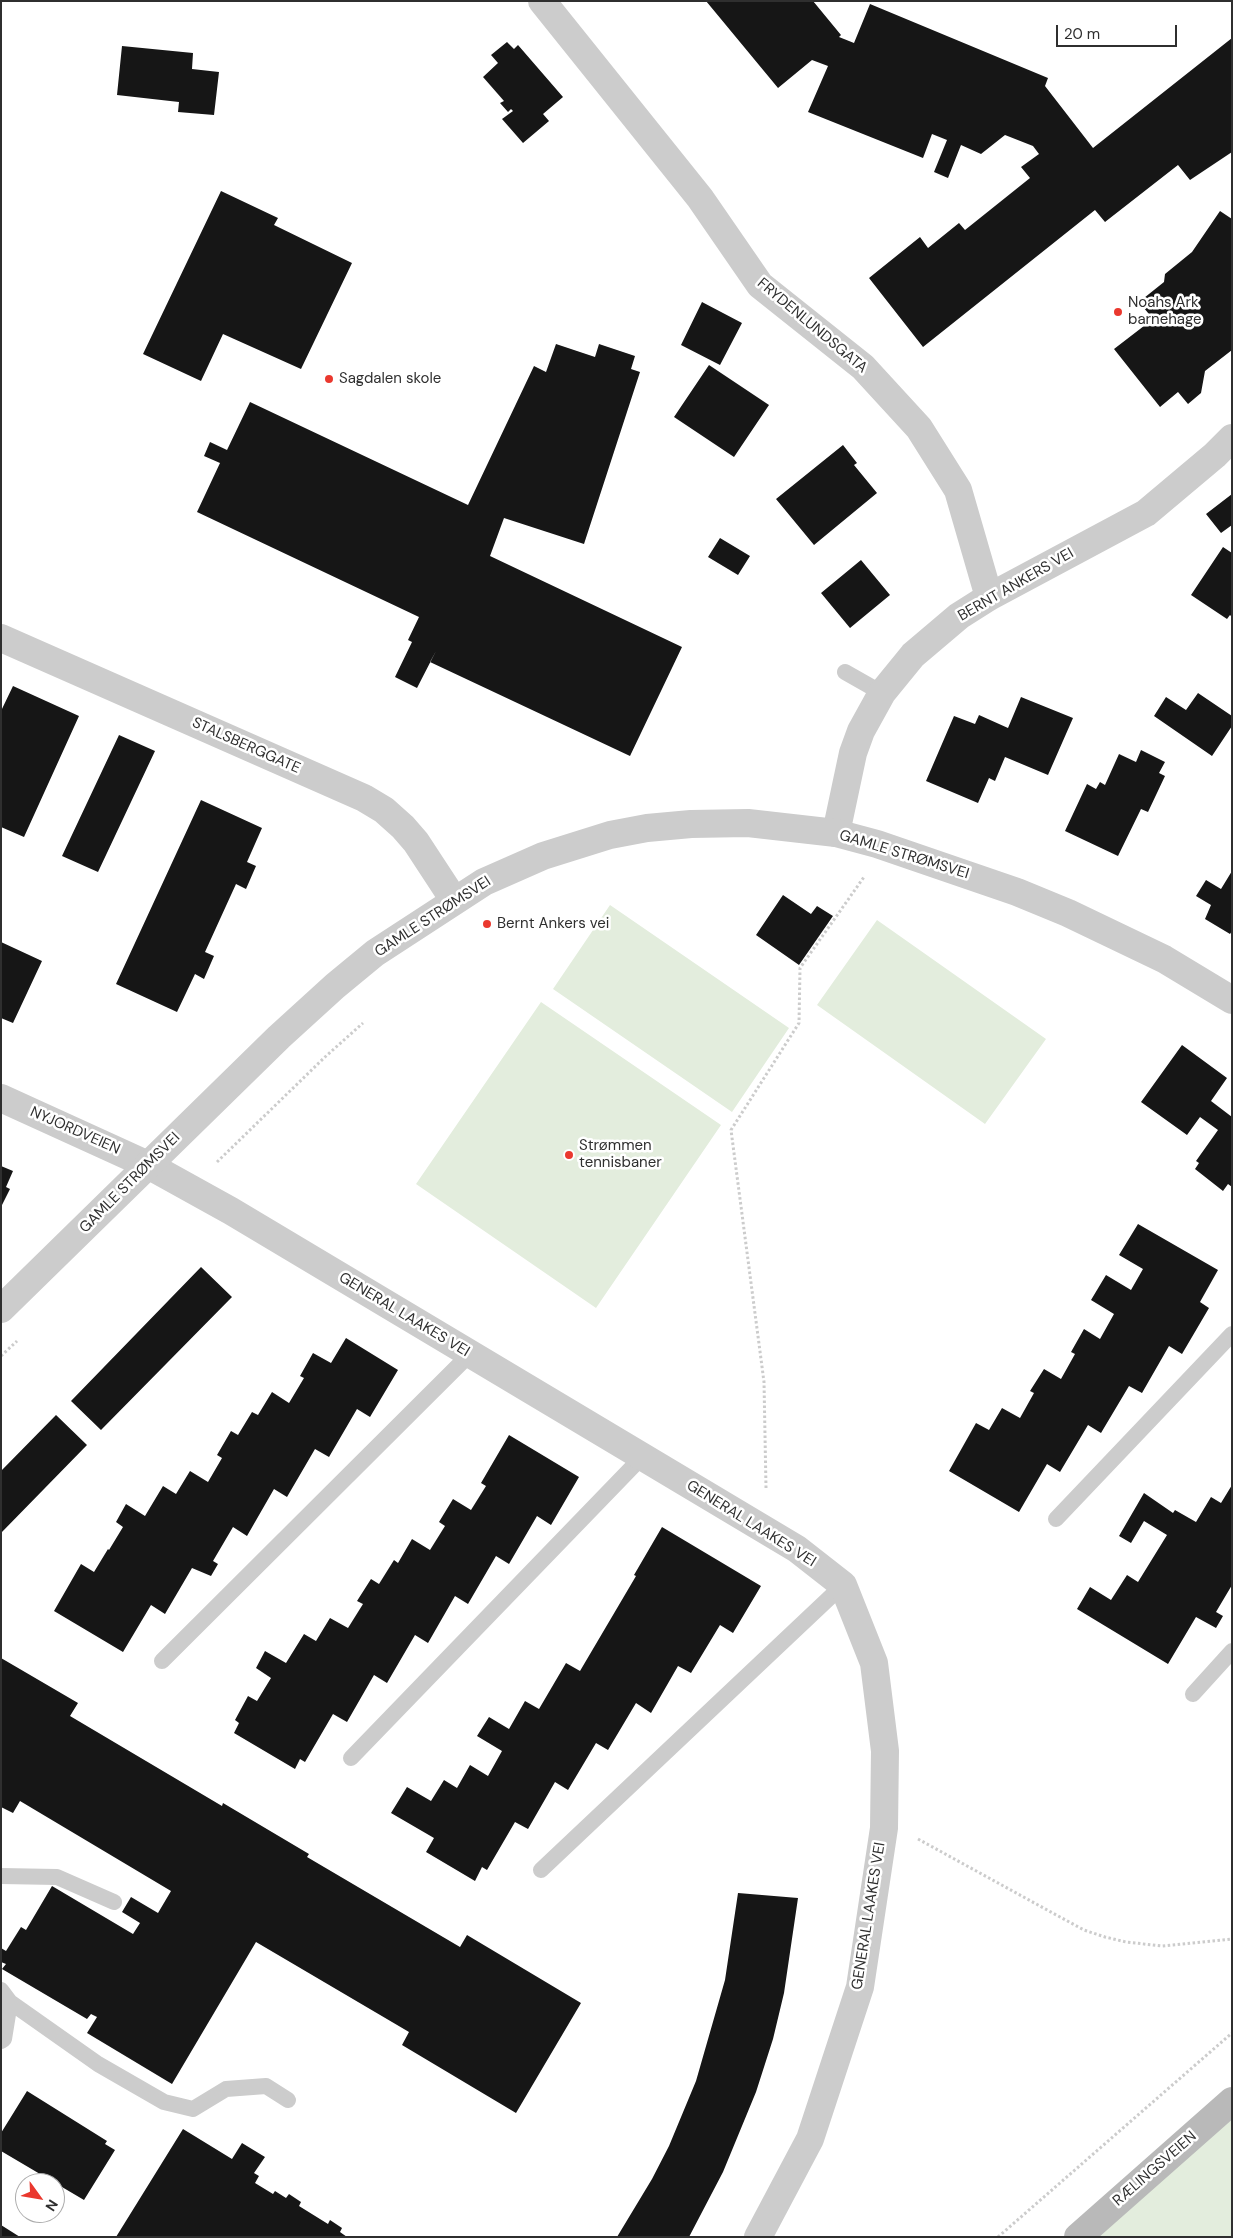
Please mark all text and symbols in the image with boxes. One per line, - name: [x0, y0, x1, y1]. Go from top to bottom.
- scale bar: [1058, 15, 1179, 47]
- text: 20 m: [1064, 24, 1100, 44]
- street label: FRYDENLUNDSGATA: [753, 275, 871, 377]
- place label: Noahs Ark barnehage: [1128, 294, 1202, 329]
- marker: Noahs Ark barnehage: [1112, 306, 1124, 318]
- place label: Sagdalen skole: [339, 370, 441, 388]
- marker: Sagdalen skole: [323, 373, 335, 385]
- street label: BERNT ANKERS VEI: [955, 545, 1077, 625]
- street label: STALSBERGGATE: [189, 714, 303, 778]
- street label: GAMLE STRØMSVEI: [837, 827, 971, 883]
- street label: GAMLE STRØMSVEI: [372, 873, 494, 961]
- place label: Bernt Ankers vei: [497, 915, 609, 933]
- marker: Bernt Ankers vei: [481, 918, 493, 930]
- street label: NYJORDVEIEN: [27, 1103, 123, 1159]
- street label: GAMLE STRØMSVEI: [76, 1129, 184, 1237]
- place label: Strømmen tennisbaner: [579, 1137, 662, 1172]
- marker: Strømmen tennisbaner: [563, 1149, 575, 1161]
- street label: GENERAL LAAKES VEI: [335, 1269, 473, 1361]
- street label: GENERAL LAAKES VEI: [683, 1477, 819, 1571]
- street label: GENERAL LAAKES VEI: [848, 1841, 890, 1991]
- street label: RÆLINGSVEIEN: [1109, 2128, 1201, 2210]
- north arrow: [15, 2173, 65, 2223]
- text: N: [42, 2196, 62, 2215]

